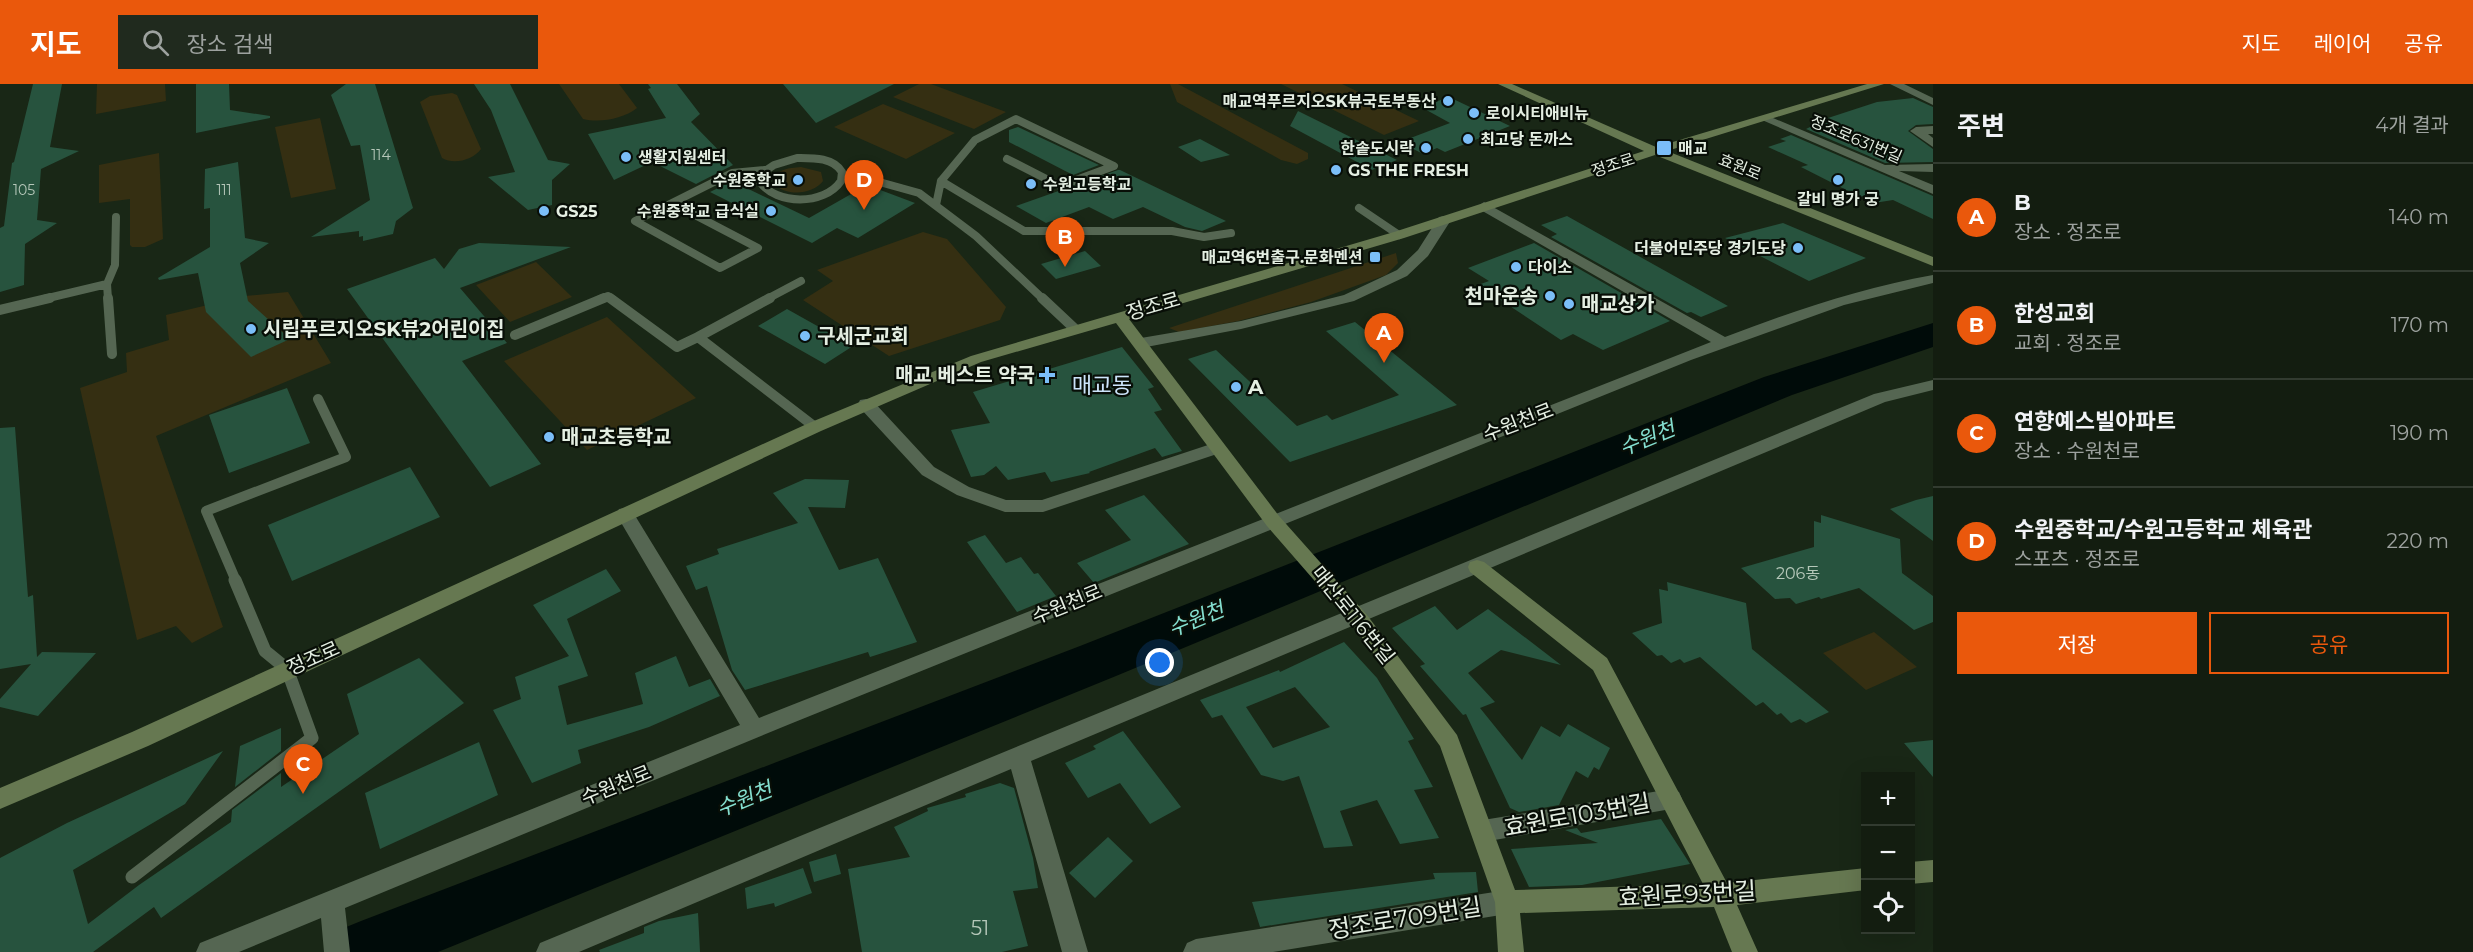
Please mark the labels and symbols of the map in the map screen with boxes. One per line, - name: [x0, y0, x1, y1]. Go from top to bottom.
- place label: 매교역푸르지오SK뷰국토부동산: [1223, 92, 1436, 111]
- marker: 매교역푸르지오SK뷰국토부동산: [1441, 94, 1455, 108]
- place label: 로이시티애비뉴: [1486, 104, 1589, 123]
- marker: 로이시티애비뉴: [1467, 106, 1481, 120]
- street label: 정조로631번길: [1807, 111, 1905, 167]
- place label: 최고당 돈까스: [1480, 130, 1573, 149]
- marker: 최고당 돈까스: [1461, 132, 1475, 146]
- place label: 한솥도시락: [1340, 139, 1414, 158]
- marker: 매교: [1655, 139, 1673, 157]
- place label: 매교: [1678, 139, 1708, 158]
- marker: 한솥도시락: [1419, 141, 1433, 155]
- house number: 114: [371, 146, 391, 164]
- place label: 생활지원센터: [638, 148, 726, 167]
- street label: 정조로: [1589, 149, 1637, 181]
- marker: 생활지원센터: [619, 150, 633, 164]
- street label: 효원로: [1716, 150, 1764, 184]
- pin: D: [844, 160, 884, 210]
- place label: GS THE FRESH: [1348, 161, 1469, 180]
- marker: GS THE FRESH: [1329, 163, 1343, 177]
- place label: 수원중학교: [712, 171, 786, 190]
- marker: 수원중학교: [791, 173, 805, 187]
- marker: 갈비 명가 궁: [1831, 173, 1845, 187]
- place label: 수원고등학교: [1043, 175, 1132, 194]
- marker: 수원고등학교: [1024, 177, 1038, 191]
- house number: 105: [13, 181, 35, 199]
- house number: 111: [216, 181, 232, 199]
- place label: 갈비 명가 궁: [1797, 190, 1879, 209]
- place label: GS25: [556, 202, 598, 221]
- place label: 수원중학교 급식실: [637, 202, 759, 221]
- marker: GS25: [537, 204, 551, 218]
- marker: 수원중학교 급식실: [764, 204, 778, 218]
- pin: B: [1046, 218, 1084, 267]
- place label: 더불어민주당 경기도당: [1634, 239, 1786, 258]
- marker: 더불어민주당 경기도당: [1791, 241, 1805, 255]
- place label: 매교역6번출구.문화멘션: [1201, 248, 1363, 267]
- marker: 매교역6번출구.문화멘션: [1368, 250, 1382, 264]
- place label: 다이소: [1528, 258, 1572, 277]
- marker: 다이소: [1509, 260, 1523, 274]
- place label: 천마운송: [1464, 284, 1538, 308]
- street label: 정조로: [1123, 287, 1183, 325]
- marker: 천마운송: [1543, 289, 1557, 303]
- place label: 매교상가: [1581, 292, 1655, 316]
- marker: 매교상가: [1562, 297, 1576, 311]
- pin: A: [1364, 314, 1404, 363]
- place label: 시립푸르지오SK뷰2어린이집: [263, 317, 505, 341]
- marker: 시립푸르지오SK뷰2어린이집: [244, 322, 258, 336]
- place label: 구세군교회: [817, 324, 909, 348]
- marker: 구세군교회: [798, 329, 812, 343]
- place label: 매교 베스트 약국: [895, 363, 1035, 387]
- marker: 매교 베스트 약국: [1040, 368, 1054, 382]
- district label: 매교동: [1072, 372, 1132, 399]
- place label: A: [1247, 375, 1264, 399]
- marker: A: [1229, 380, 1243, 394]
- street label: 수원천로: [1479, 398, 1557, 446]
- water label: 수원천: [1615, 415, 1681, 460]
- place label: 매교초등학교: [561, 425, 671, 449]
- marker: 매교초등학교: [542, 430, 556, 444]
- street label: 매산로116번길: [1306, 561, 1400, 669]
- house number: 206동: [1776, 564, 1820, 583]
- street label: 수원천로: [1028, 579, 1106, 629]
- water label: 수원천: [1164, 596, 1230, 641]
- street label: 정조로: [283, 636, 343, 680]
- your location: [1145, 648, 1174, 677]
- pin: C: [284, 744, 322, 794]
- street label: 수원천로: [577, 760, 655, 810]
- water label: 수원천: [712, 776, 778, 821]
- street label: 효원로103번길: [1501, 788, 1653, 842]
- street label: 효원로93번길: [1617, 876, 1757, 912]
- street label: 정조로709번길: [1326, 892, 1484, 944]
- house number: 51: [971, 916, 989, 940]

